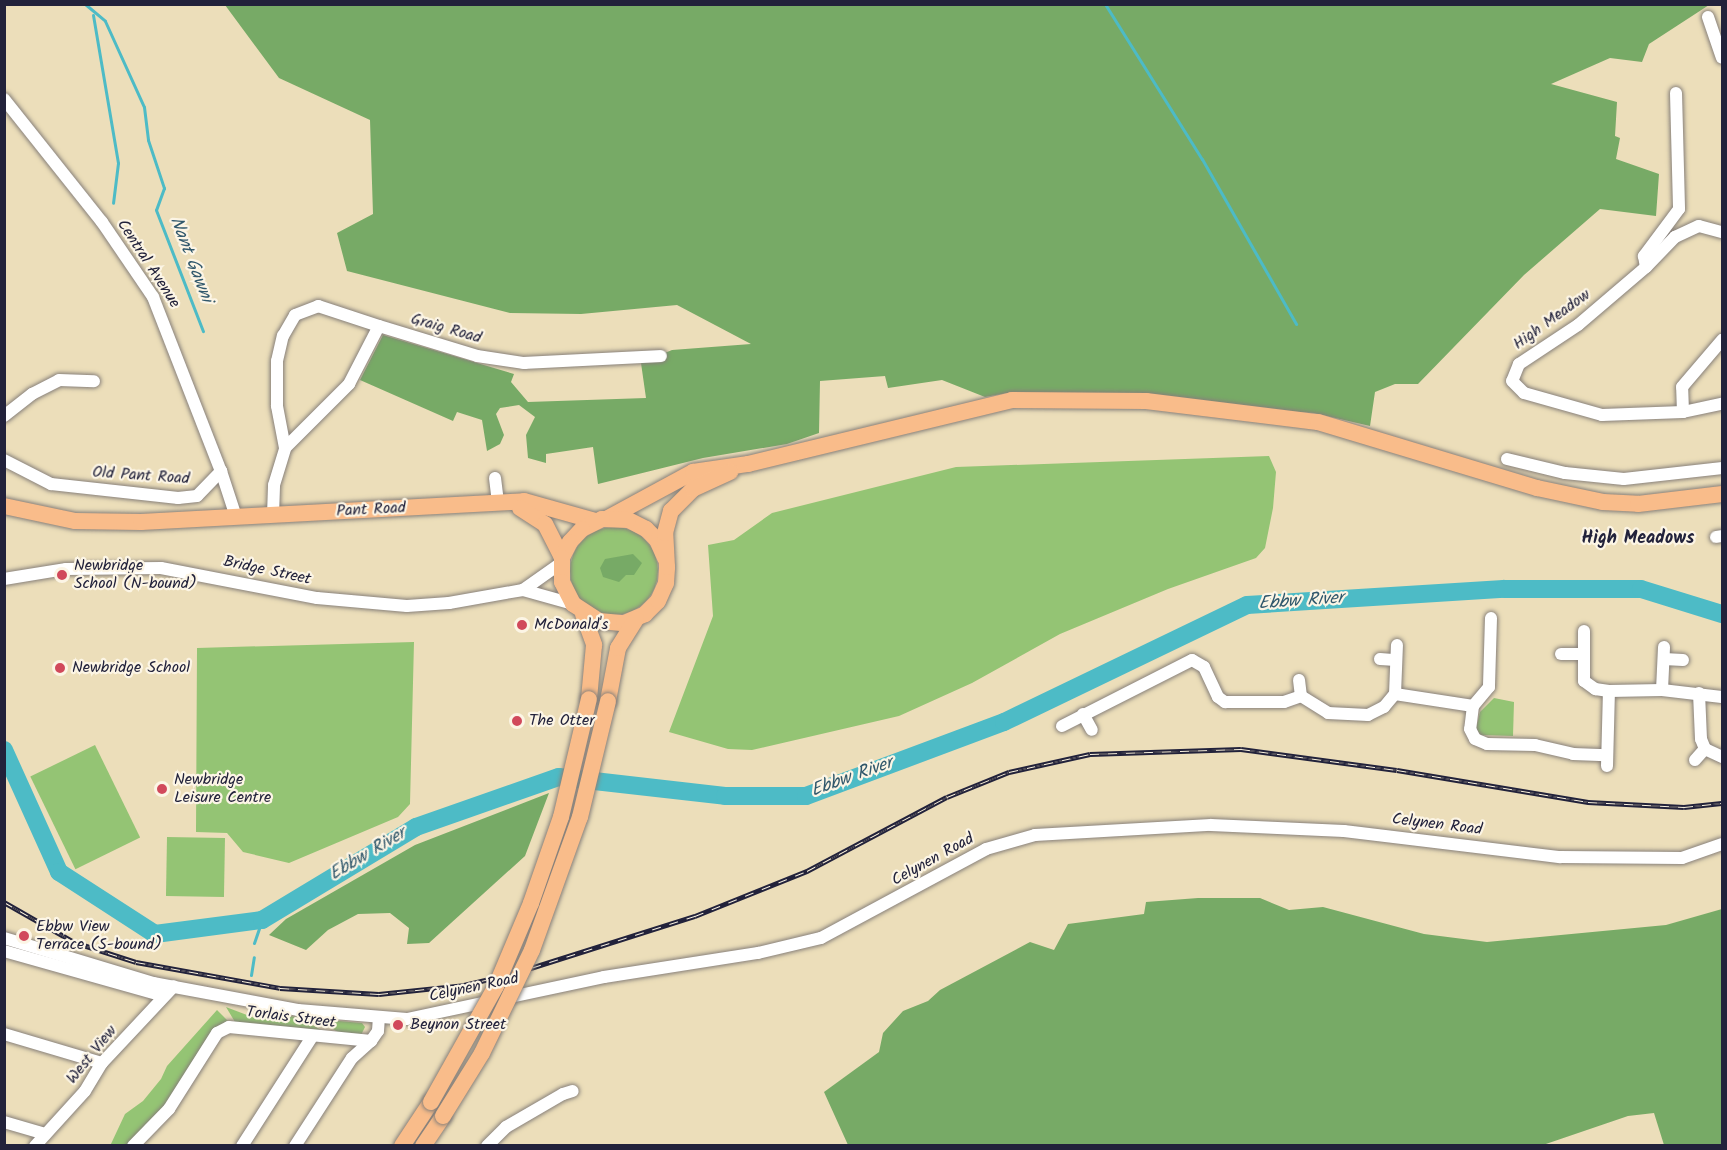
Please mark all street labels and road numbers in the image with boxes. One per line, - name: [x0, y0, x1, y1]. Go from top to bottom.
- street label: Central Avenue: [112, 216, 184, 312]
- street label: High Meadow: [1510, 286, 1594, 354]
- street label: Graig Road: [409, 310, 483, 348]
- street label: Old Pant Road: [92, 463, 190, 489]
- street label: Pant Road: [336, 499, 406, 521]
- street label: Bridge Street: [221, 552, 313, 590]
- street label: Celynen Road: [1391, 810, 1483, 840]
- street label: Celynen Road: [889, 830, 977, 890]
- street label: Celynen Road: [428, 969, 520, 1007]
- street label: Torlais Street: [245, 1003, 337, 1033]
- street label: West View: [63, 1022, 121, 1088]

